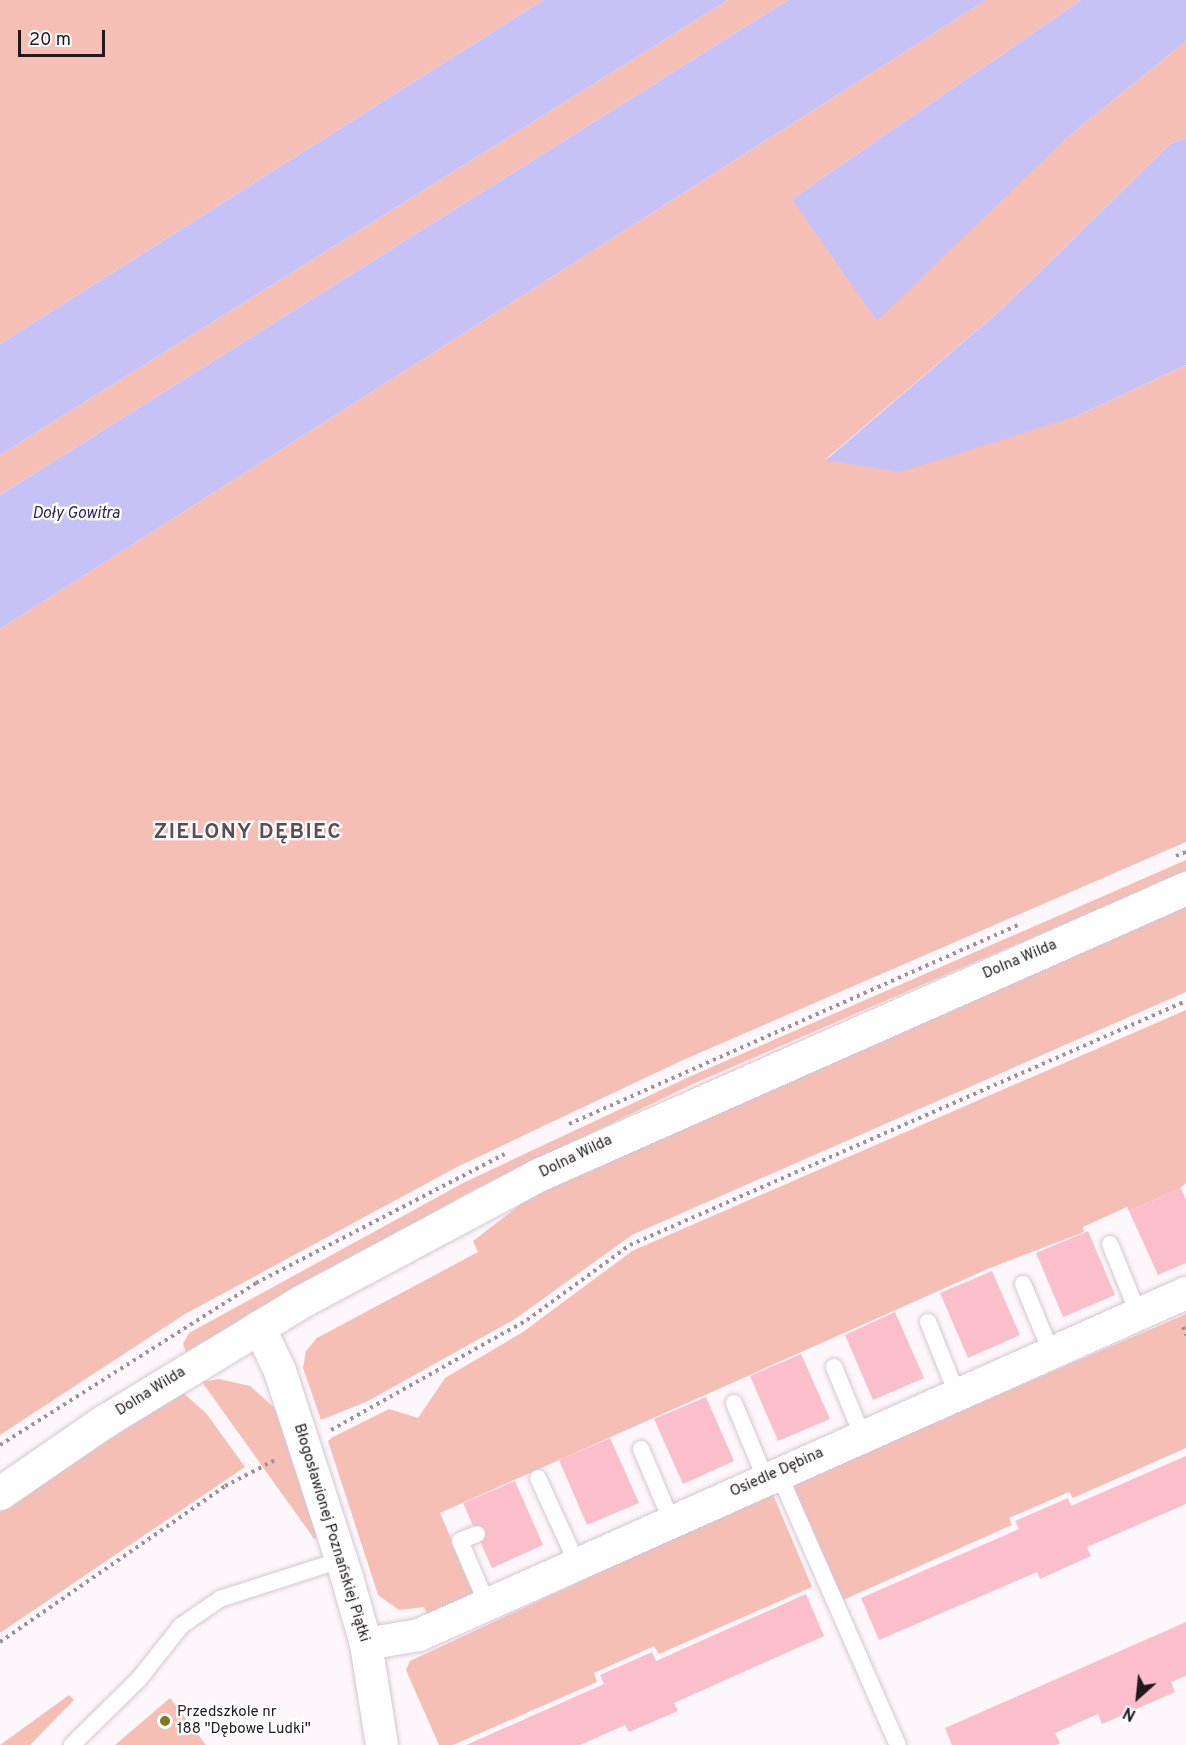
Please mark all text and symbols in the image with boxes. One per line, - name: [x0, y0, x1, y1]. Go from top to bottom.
- scale bar: [21, 18, 108, 56]
- text: 20 m: [29, 29, 71, 52]
- water label: Doły Gowitra: [32, 504, 120, 524]
- district label: ZIELONY DĘBIEC: [153, 820, 343, 846]
- street label: Dolna Wilda: [980, 936, 1060, 984]
- street label: Dolna Wilda: [537, 1132, 615, 1182]
- street label: Dolna Wilda: [113, 1363, 189, 1421]
- street label: Błogosławionej Poznańskiej Piątki: [289, 1422, 373, 1644]
- street label: Osiedle Dębina: [727, 1444, 827, 1502]
- north arrow: [1108, 1667, 1168, 1727]
- text: N: [1120, 1702, 1139, 1725]
- place label: Przedszkole nr 188 "Dębowe Ludki": [177, 1703, 311, 1738]
- marker: Przedszkole nr 188 "Dębowe Ludki": [158, 1714, 172, 1728]

